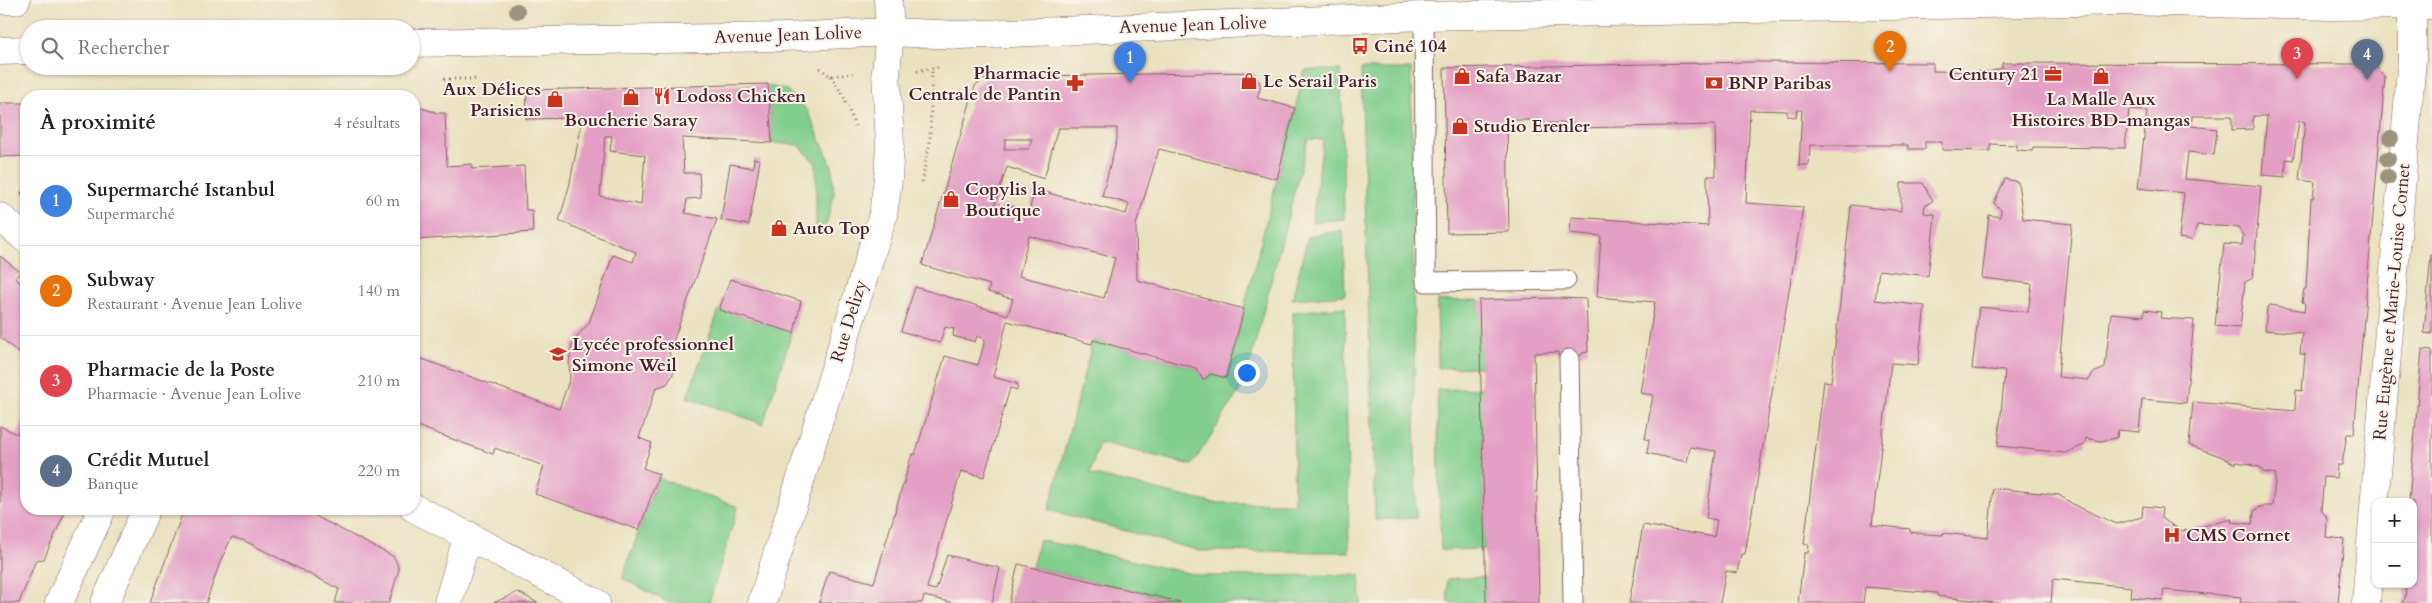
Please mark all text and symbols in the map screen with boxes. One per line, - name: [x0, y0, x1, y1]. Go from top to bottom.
- street label: Avenue Jean Lolive: [1119, 10, 1267, 40]
- search box: [20, 20, 420, 75]
- street label: Avenue Jean Lolive: [714, 20, 862, 50]
- pin: 2: [1874, 31, 1906, 72]
- icon: search: [38, 34, 66, 62]
- place label: Ciné 104: [1374, 34, 1447, 59]
- text: Rechercher: [78, 35, 169, 61]
- bus stop icon: Ciné 104: [1350, 36, 1370, 56]
- pin: 3: [2281, 38, 2313, 79]
- pin: 4: [2351, 39, 2383, 80]
- pin: 1: [1114, 42, 1146, 83]
- place label: Pharmacie Centrale de Pantin: [909, 61, 1061, 107]
- place label: Century 21: [1949, 62, 2039, 87]
- place label: Safa Bazar: [1476, 64, 1562, 89]
- office icon: Century 21: [2043, 64, 2063, 84]
- shop icon: Safa Bazar: [1452, 66, 1472, 86]
- shop icon: La Malle Aux Histoires BD-mangas: [2091, 66, 2111, 86]
- place label: Le Serail Paris: [1263, 69, 1377, 94]
- shop icon: Le Serail Paris: [1239, 71, 1259, 91]
- place label: BNP Paribas: [1728, 71, 1831, 96]
- pharmacy icon: Pharmacie Centrale de Pantin: [1065, 73, 1085, 93]
- bank icon: BNP Paribas: [1704, 73, 1724, 93]
- place label: Aux Délices Parisiens: [443, 77, 541, 123]
- place label: Lodoss Chicken: [676, 84, 807, 109]
- restaurant icon: Lodoss Chicken: [652, 86, 672, 106]
- shop icon: Boucherie Saray: [621, 87, 641, 107]
- place label: La Malle Aux Histoires BD-mangas: [2012, 87, 2190, 133]
- shop icon: Aux Délices Parisiens: [545, 89, 565, 109]
- text: À proximité: [40, 108, 156, 137]
- place label: Boucherie Saray: [564, 108, 699, 133]
- text: 4 résultats: [334, 112, 400, 134]
- place label: Studio Erenler: [1474, 114, 1591, 139]
- shop icon: Studio Erenler: [1450, 116, 1470, 136]
- street label: Rue Eugène et Marie-Louise Cornet: [2367, 162, 2417, 441]
- text: Supermarché Istanbul: [87, 177, 275, 203]
- place label: Copylis la Boutique: [965, 177, 1046, 223]
- shop icon: Copylis la Boutique: [941, 189, 961, 209]
- text: 1: [52, 190, 60, 212]
- text: 60 m: [366, 190, 400, 212]
- text: Supermarché: [87, 203, 175, 225]
- place label: Auto Top: [793, 216, 870, 241]
- shop icon: Auto Top: [769, 218, 789, 238]
- text: Subway: [87, 267, 155, 293]
- street label: Rue Delizy: [825, 276, 874, 365]
- text: 2: [52, 280, 60, 302]
- text: 140 m: [358, 280, 400, 302]
- text: Restaurant · Avenue Jean Lolive: [87, 293, 302, 315]
- place label: Lycée professionnel Simone Weil: [572, 332, 734, 378]
- school or university icon: Lycée professionnel Simone Weil: [548, 344, 568, 364]
- text: Pharmacie de la Poste: [87, 357, 275, 383]
- your location: [1234, 360, 1260, 386]
- text: 3: [52, 370, 60, 392]
- text: 210 m: [358, 370, 400, 392]
- text: Pharmacie · Avenue Jean Lolive: [87, 383, 302, 405]
- text: Crédit Mutuel: [87, 447, 209, 473]
- text: 4: [52, 460, 60, 482]
- text: 220 m: [358, 460, 400, 482]
- text: Banque: [87, 473, 139, 495]
- map controls: [2372, 498, 2417, 588]
- button: +: [2372, 498, 2417, 543]
- place label: CMS Cornet: [2186, 523, 2291, 548]
- hospital icon: CMS Cornet: [2162, 525, 2182, 545]
- button: −: [2372, 543, 2417, 588]

